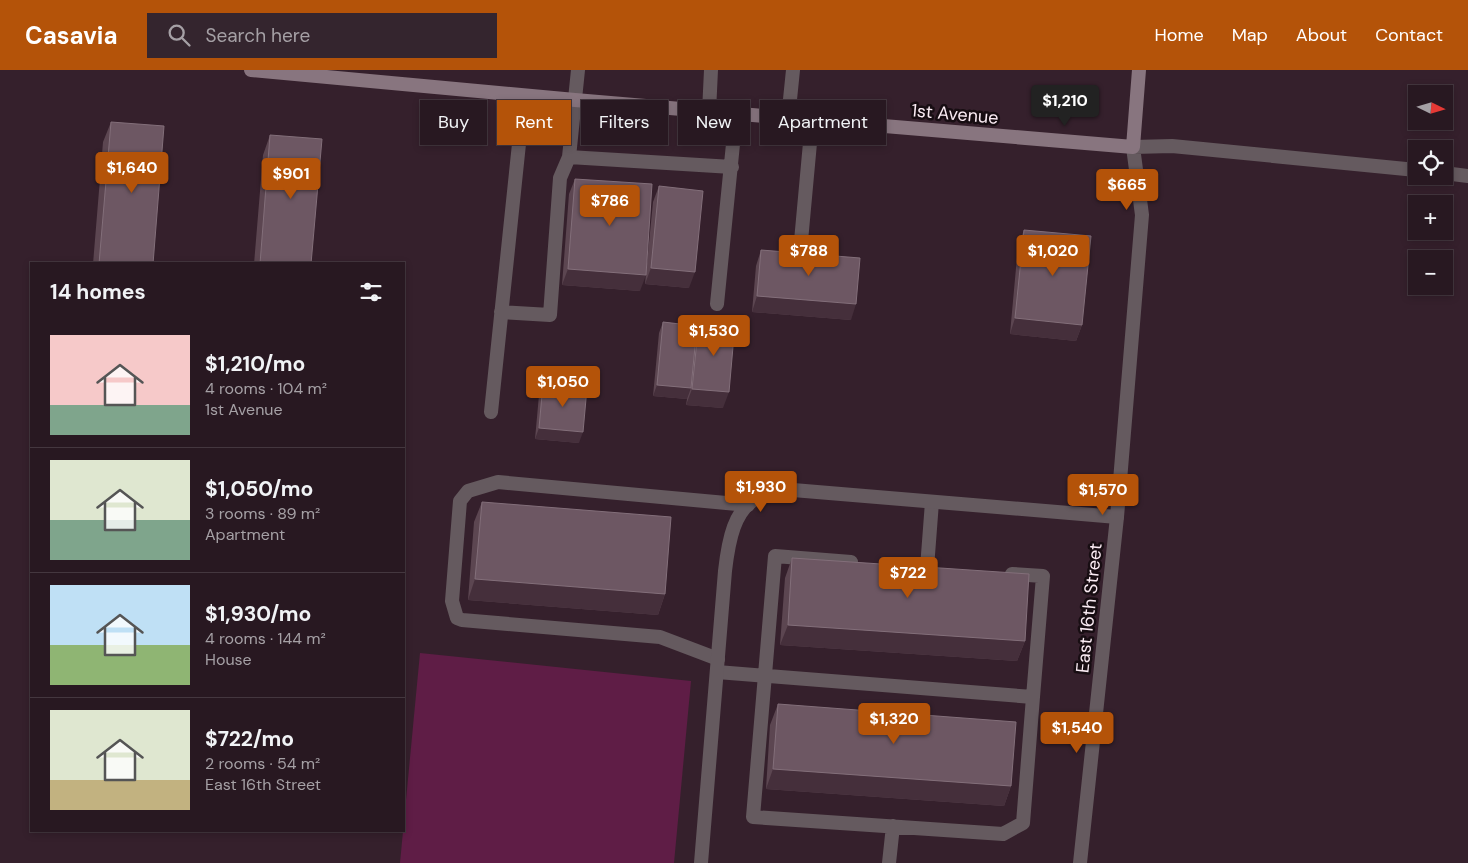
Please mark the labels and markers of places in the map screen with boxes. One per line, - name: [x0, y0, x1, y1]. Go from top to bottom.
- pin: $1,210: [1024, 85, 1106, 127]
- pin: $1,640: [91, 152, 173, 194]
- pin: $901: [261, 158, 321, 200]
- pin: $665: [1097, 168, 1157, 211]
- pin: $786: [580, 184, 640, 227]
- pin: $788: [779, 234, 839, 277]
- pin: $1,020: [1012, 234, 1094, 277]
- pin: $1,530: [673, 314, 755, 357]
- pin: $1,050: [522, 366, 604, 408]
- pin: $1,930: [720, 470, 802, 513]
- pin: $1,570: [1062, 474, 1144, 516]
- pin: $722: [878, 556, 938, 599]
- pin: $1,320: [853, 702, 935, 745]
- pin: $1,540: [1036, 712, 1118, 754]

